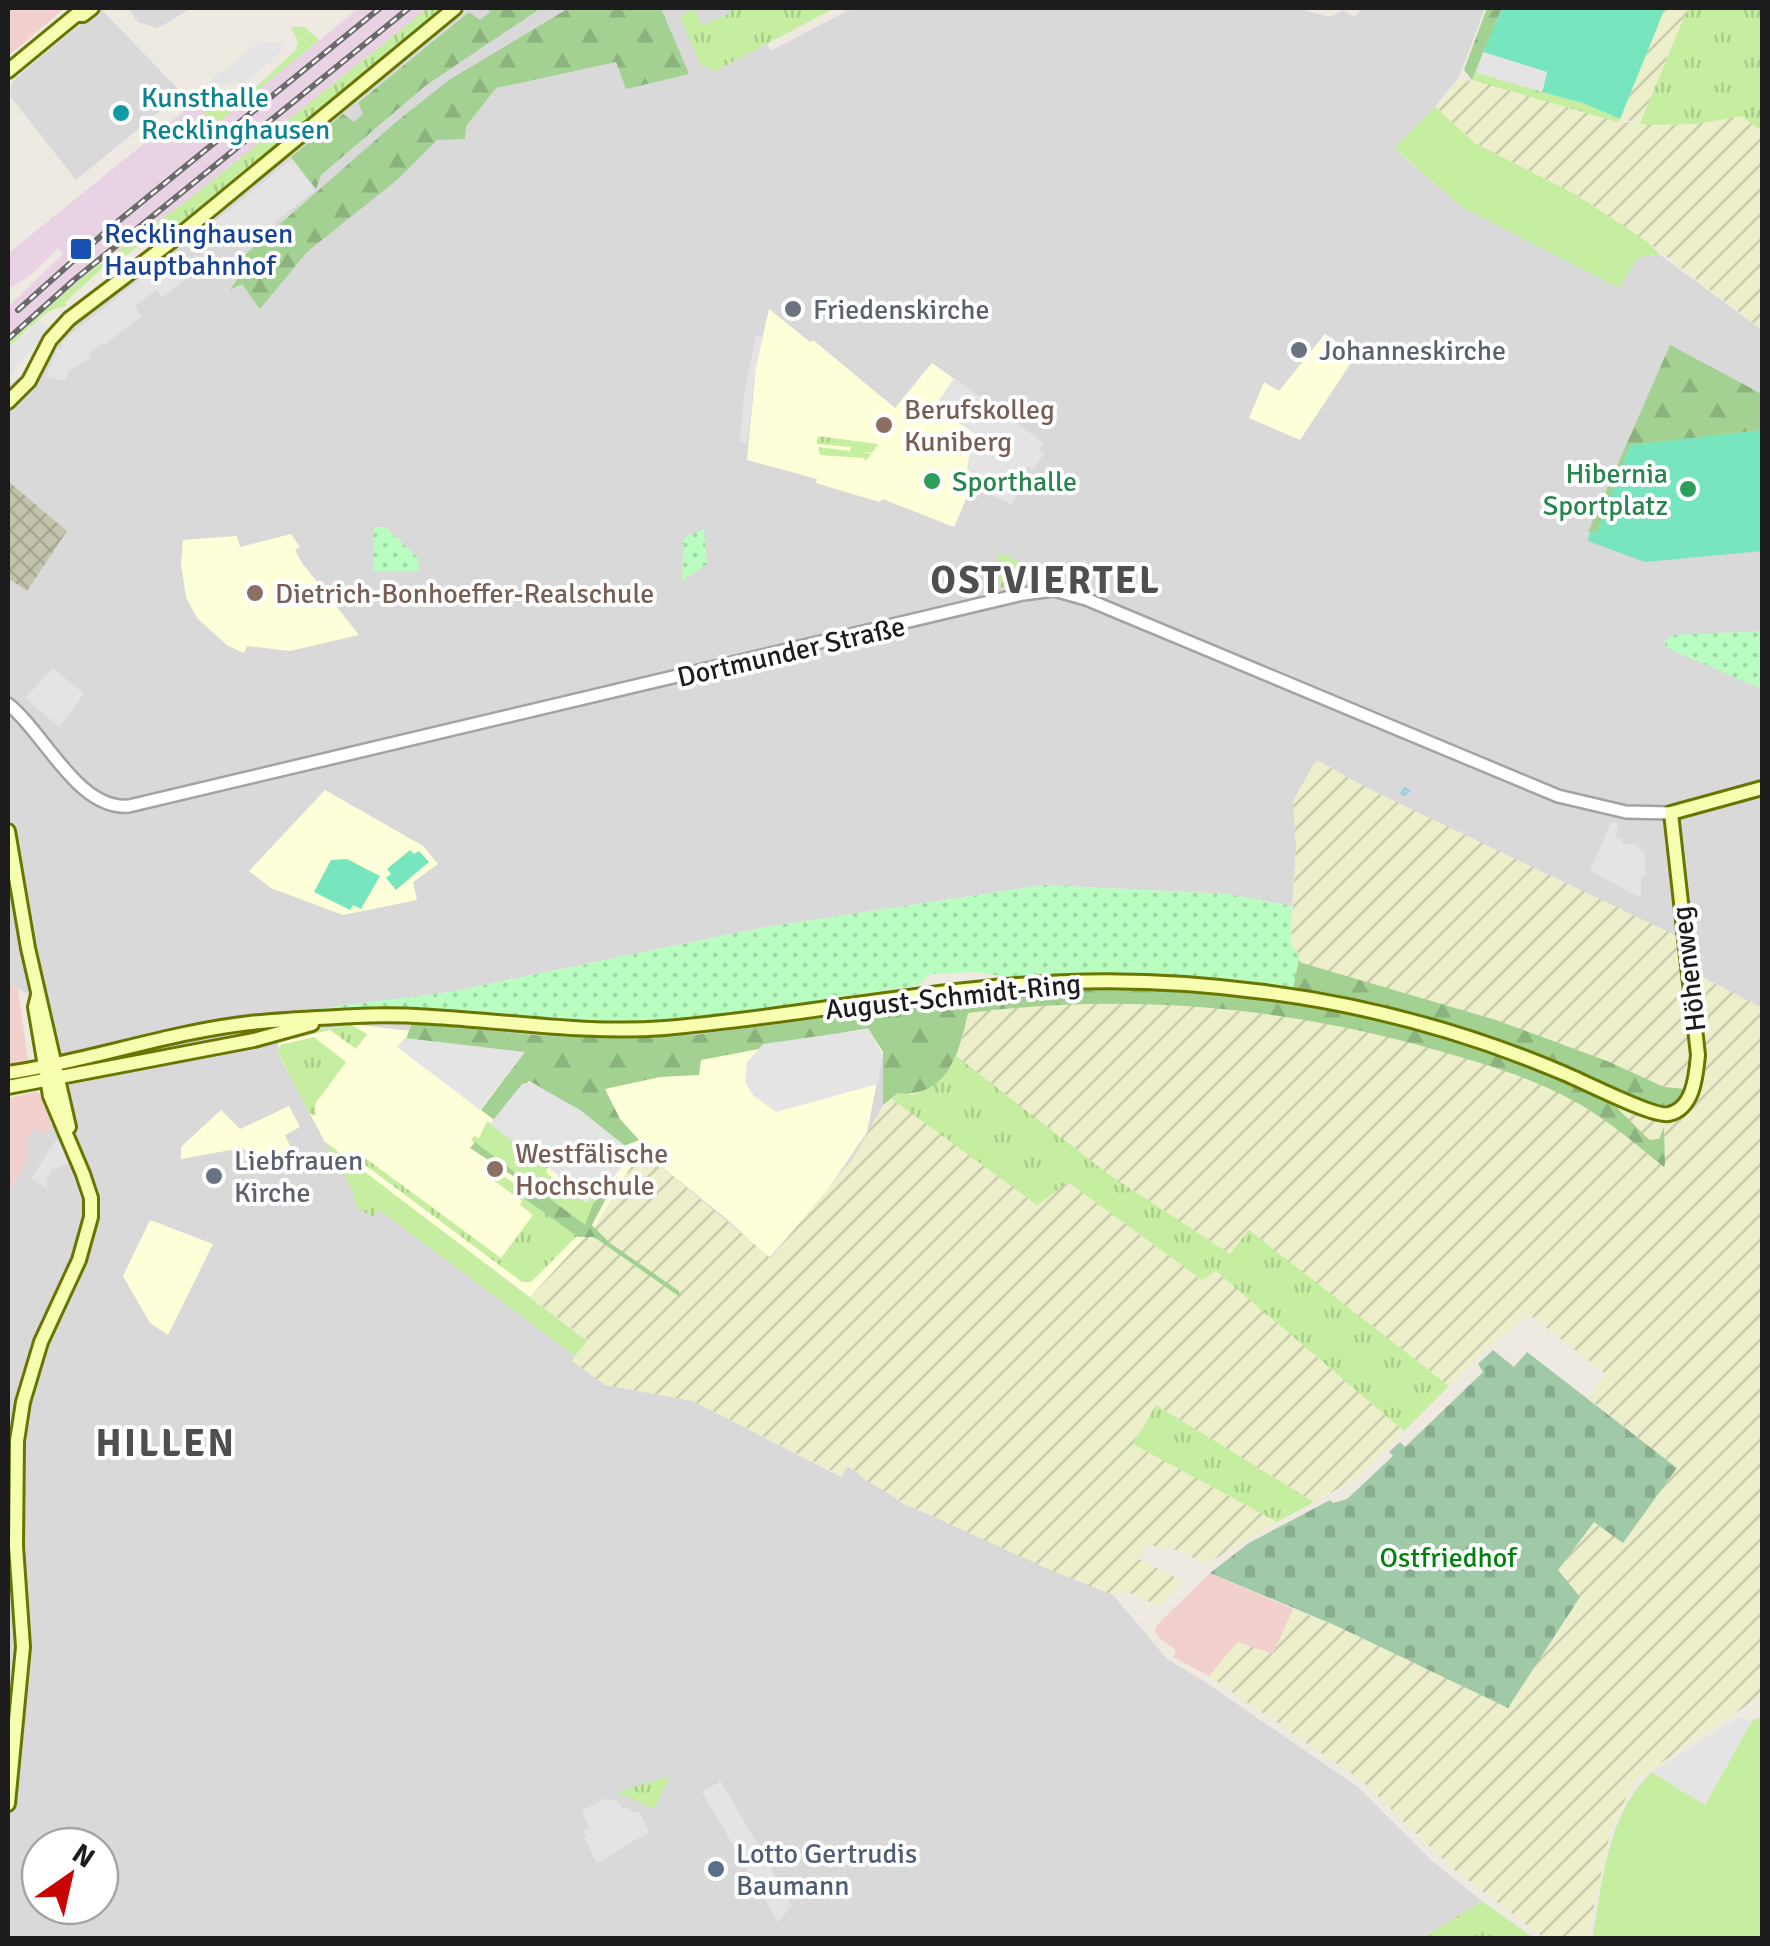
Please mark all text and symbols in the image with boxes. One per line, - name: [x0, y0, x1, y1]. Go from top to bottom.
- place label: Kunsthalle Recklinghausen: [141, 81, 330, 147]
- marker: Kunsthalle Recklinghausen: [110, 102, 132, 124]
- place label: Recklinghausen Hauptbahnhof: [104, 217, 293, 283]
- marker: Recklinghausen Hauptbahnhof: [68, 236, 94, 262]
- place label: Friedenskirche: [813, 293, 989, 327]
- marker: Friedenskirche: [782, 298, 804, 320]
- place label: Johanneskirche: [1319, 334, 1506, 368]
- marker: Johanneskirche: [1288, 339, 1310, 361]
- place label: Berufskolleg Kuniberg: [904, 393, 1055, 459]
- marker: Berufskolleg Kuniberg: [873, 414, 895, 436]
- place label: Hibernia Sportplatz: [1543, 457, 1668, 523]
- place label: Sporthalle: [952, 465, 1077, 499]
- marker: Sporthalle: [921, 470, 943, 492]
- marker: Hibernia Sportplatz: [1677, 478, 1699, 500]
- district label: OSTVIERTEL: [931, 557, 1161, 604]
- place label: Dietrich-Bonhoeffer-Realschule: [275, 577, 654, 611]
- marker: Dietrich-Bonhoeffer-Realschule: [244, 582, 266, 604]
- street label: Dortmunder Straße: [674, 609, 908, 695]
- street label: Höhenweg: [1664, 904, 1714, 1034]
- street label: August-Schmidt-Ring: [824, 967, 1083, 1027]
- place label: Westfälische Hochschule: [515, 1137, 668, 1203]
- place label: Liebfrauen Kirche: [234, 1144, 363, 1210]
- marker: Westfälische Hochschule: [484, 1158, 506, 1180]
- marker: Liebfrauen Kirche: [203, 1165, 225, 1187]
- district label: HILLEN: [96, 1420, 236, 1467]
- park label: Ostfriedhof: [1379, 1541, 1518, 1575]
- north arrow: [20, 1826, 120, 1926]
- text: N: [66, 1837, 101, 1876]
- place label: Lotto Gertrudis Baumann: [736, 1837, 917, 1903]
- marker: Lotto Gertrudis Baumann: [705, 1858, 727, 1880]

